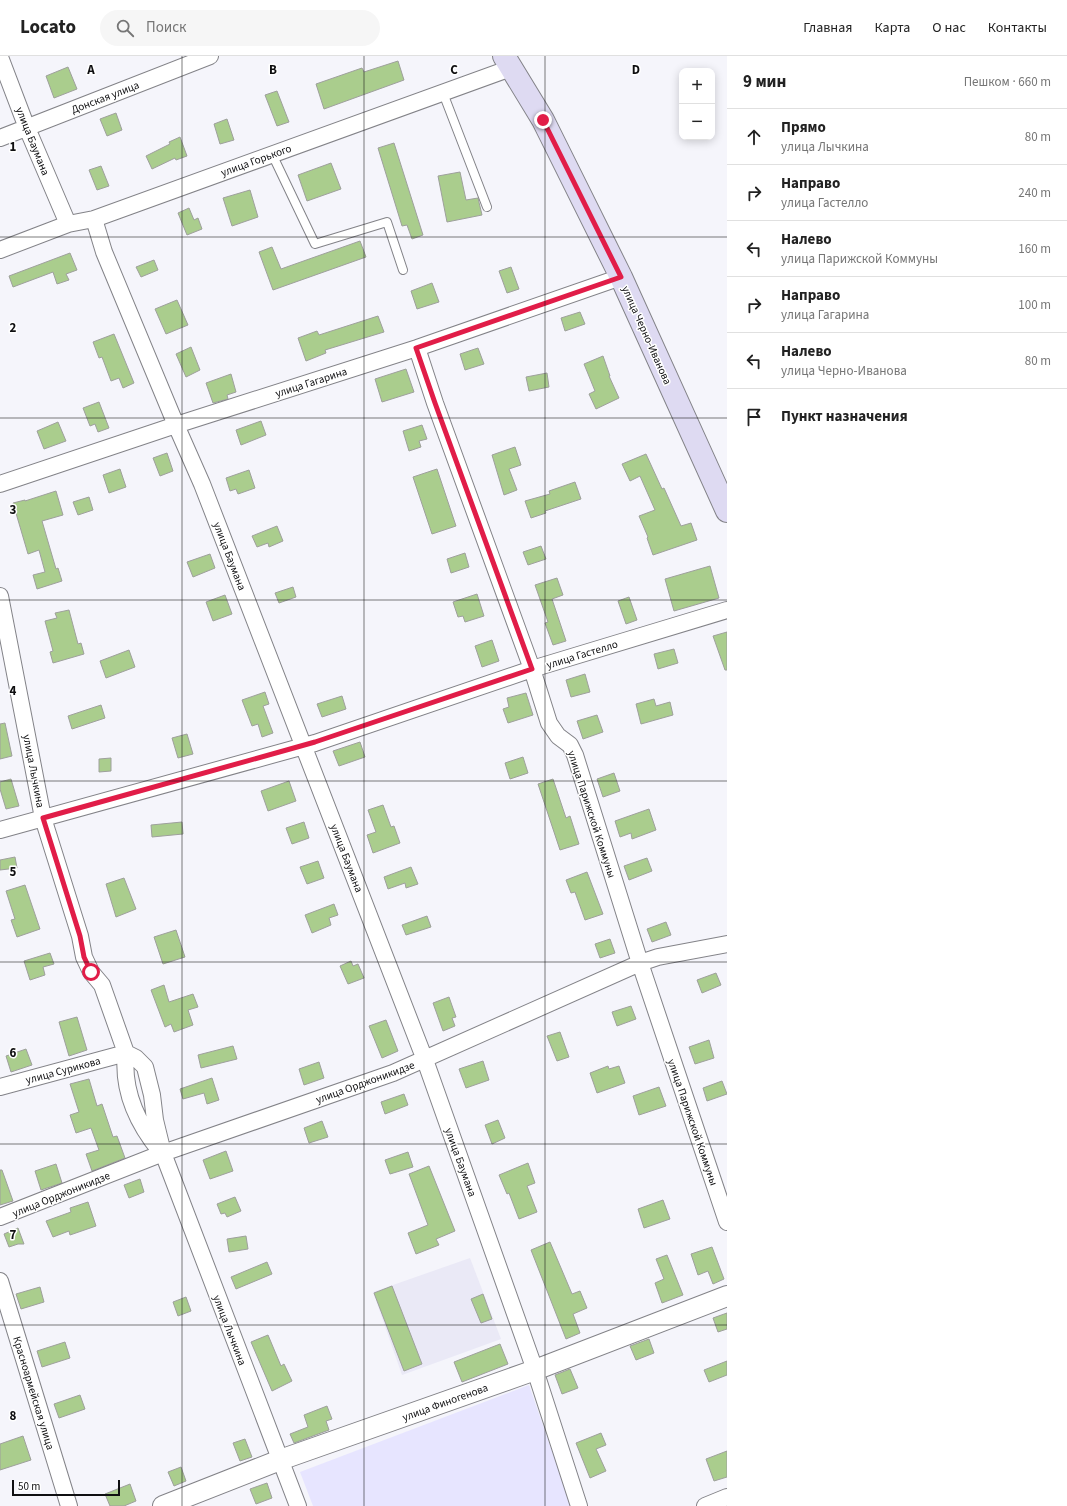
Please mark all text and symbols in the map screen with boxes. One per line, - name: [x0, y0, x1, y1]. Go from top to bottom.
- search box: [100, 10, 380, 46]
- text: Locato: [20, 14, 76, 41]
- icon: search: [114, 17, 136, 39]
- text: Поиск: [146, 17, 187, 38]
- text: Главная: [803, 18, 852, 38]
- text: Карта: [874, 18, 910, 38]
- text: О нас: [932, 18, 966, 38]
- text: Контакты: [988, 18, 1047, 38]
- text: A: [86, 61, 95, 79]
- text: B: [269, 61, 277, 79]
- text: C: [450, 61, 458, 79]
- text: D: [632, 61, 640, 79]
- map controls: [679, 68, 715, 140]
- button: +: [679, 68, 715, 104]
- text: 9 мин: [743, 70, 786, 94]
- text: Пешком · 660 m: [964, 73, 1051, 91]
- street label: Донская улица: [69, 78, 141, 117]
- button: −: [679, 104, 715, 140]
- street label: улица Баумана: [12, 105, 53, 178]
- route end: [534, 111, 552, 129]
- text: Прямо: [781, 117, 826, 138]
- icon: ahead: [743, 126, 765, 148]
- text: 80 m: [1025, 128, 1051, 146]
- text: 1: [10, 138, 17, 156]
- text: улица Лычкина: [781, 138, 869, 156]
- street label: улица Горького: [219, 141, 294, 180]
- text: Направо: [781, 173, 840, 194]
- icon: right: [743, 182, 765, 204]
- text: 240 m: [1018, 184, 1051, 202]
- text: улица Гастелло: [781, 194, 868, 212]
- text: Налево: [781, 229, 832, 250]
- icon: left: [743, 238, 765, 260]
- text: 160 m: [1018, 240, 1051, 258]
- text: улица Парижской Коммуны: [781, 250, 938, 268]
- street label: улица Черно-Иванова: [618, 284, 675, 387]
- text: Направо: [781, 285, 840, 306]
- icon: right: [743, 294, 765, 316]
- text: 100 m: [1018, 296, 1051, 314]
- text: улица Гагарина: [781, 306, 869, 324]
- text: 2: [10, 319, 17, 337]
- text: Налево: [781, 341, 832, 362]
- icon: left: [743, 350, 765, 372]
- text: 80 m: [1025, 352, 1051, 370]
- text: улица Черно-Иванова: [781, 362, 907, 380]
- street label: улица Гагарина: [273, 364, 349, 401]
- icon: arrive: [743, 406, 765, 428]
- text: Пункт назначения: [781, 406, 908, 427]
- text: 3: [10, 501, 17, 519]
- street label: улица Баумана: [210, 520, 249, 593]
- street label: улица Гастелло: [545, 636, 620, 672]
- text: 4: [10, 682, 17, 700]
- street label: улица Лычкина: [19, 733, 48, 809]
- street label: улица Парижской Коммуны: [564, 749, 619, 880]
- street label: улица Баумана: [327, 822, 366, 895]
- text: 5: [10, 863, 17, 881]
- route start: [82, 963, 100, 981]
- text: 6: [10, 1044, 17, 1062]
- street label: улица Сурикова: [24, 1053, 102, 1088]
- street label: улица Орджоникидзе: [314, 1057, 417, 1107]
- street label: улица Парижской Коммуны: [664, 1057, 721, 1187]
- street label: улица Баумана: [441, 1126, 480, 1199]
- street label: улица Орджоникидзе: [10, 1168, 113, 1221]
- text: 7: [10, 1226, 17, 1244]
- street label: улица Лычкина: [209, 1293, 250, 1368]
- street label: Красноармейская улица: [9, 1335, 58, 1452]
- street label: улица Финогенова: [400, 1380, 490, 1425]
- text: 8: [10, 1407, 17, 1425]
- scale bar: [12, 1478, 120, 1497]
- text: 50 m: [18, 1479, 40, 1494]

